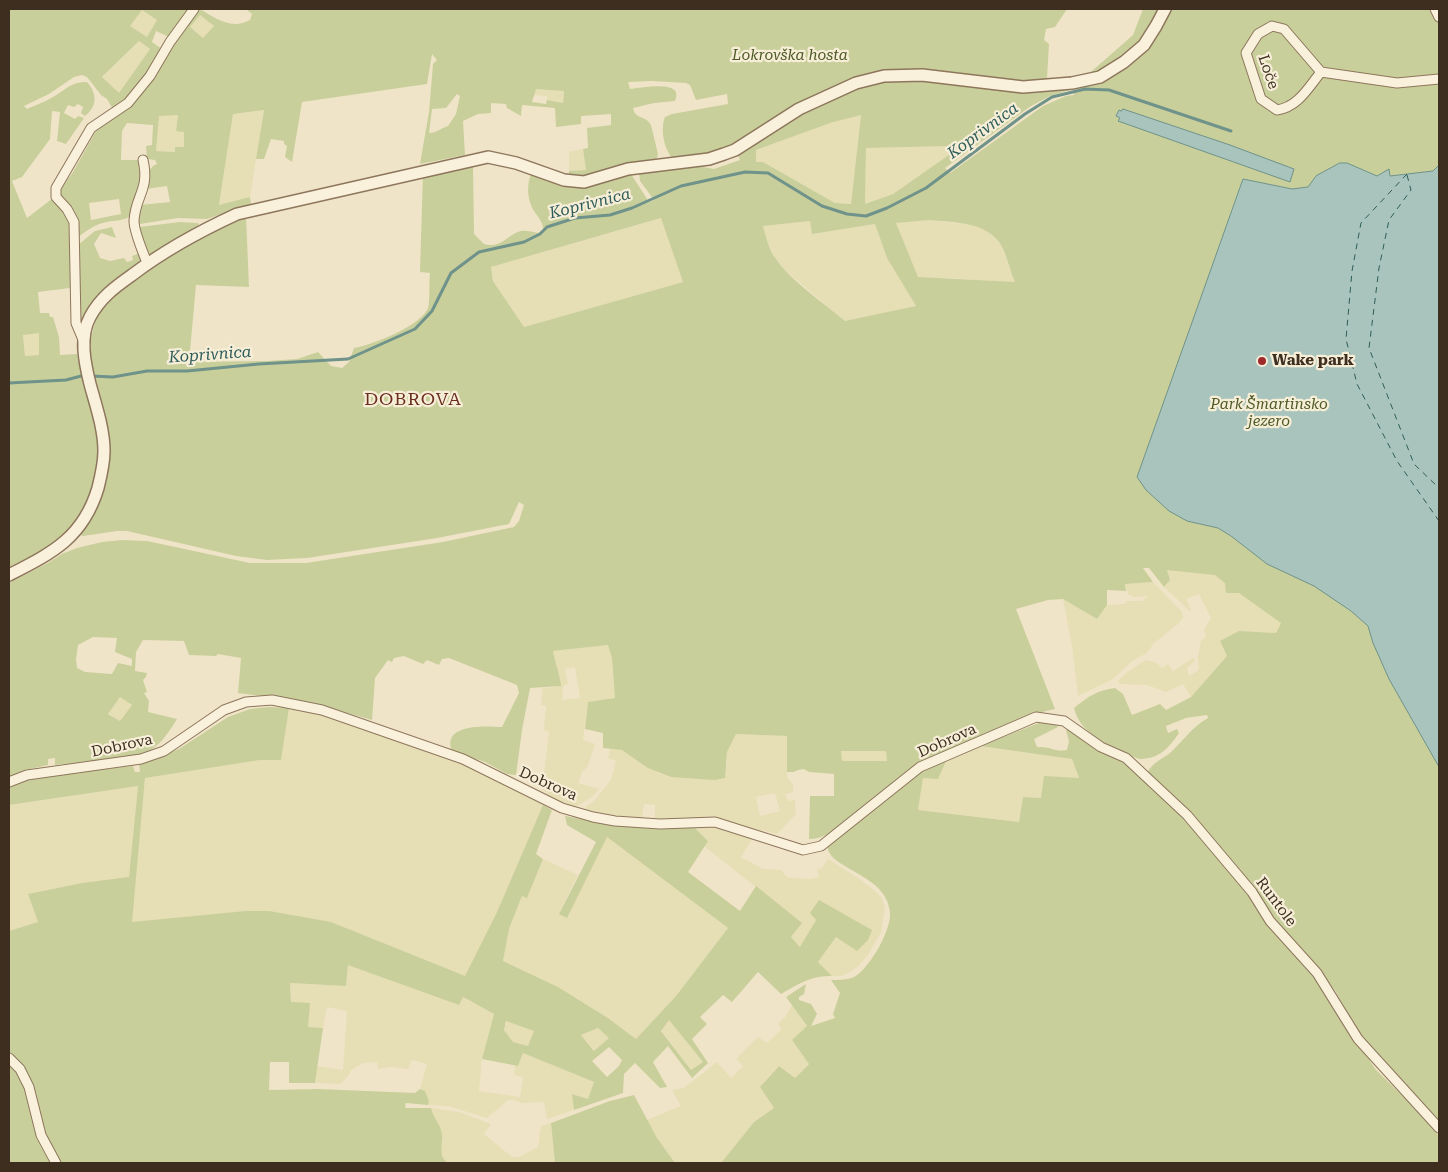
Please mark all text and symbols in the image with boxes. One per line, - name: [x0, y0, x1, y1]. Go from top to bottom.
- park label: Lokrovška hosta: [732, 47, 848, 65]
- street label: Loče: [1254, 52, 1282, 92]
- water label: Koprivnica: [944, 99, 1022, 163]
- water label: Koprivnica: [547, 185, 633, 223]
- water label: Koprivnica: [168, 343, 252, 367]
- place label: Wake park: [1272, 352, 1354, 370]
- marker: Wake park: [1256, 355, 1268, 367]
- district label: DOBROVA: [363, 389, 463, 411]
- park label: Park Šmartinsko jezero: [1210, 396, 1328, 431]
- street label: Dobrova: [915, 720, 979, 762]
- street label: Dobrova: [90, 731, 154, 761]
- street label: Dobrova: [516, 763, 580, 805]
- street label: Runtole: [1252, 874, 1300, 930]

